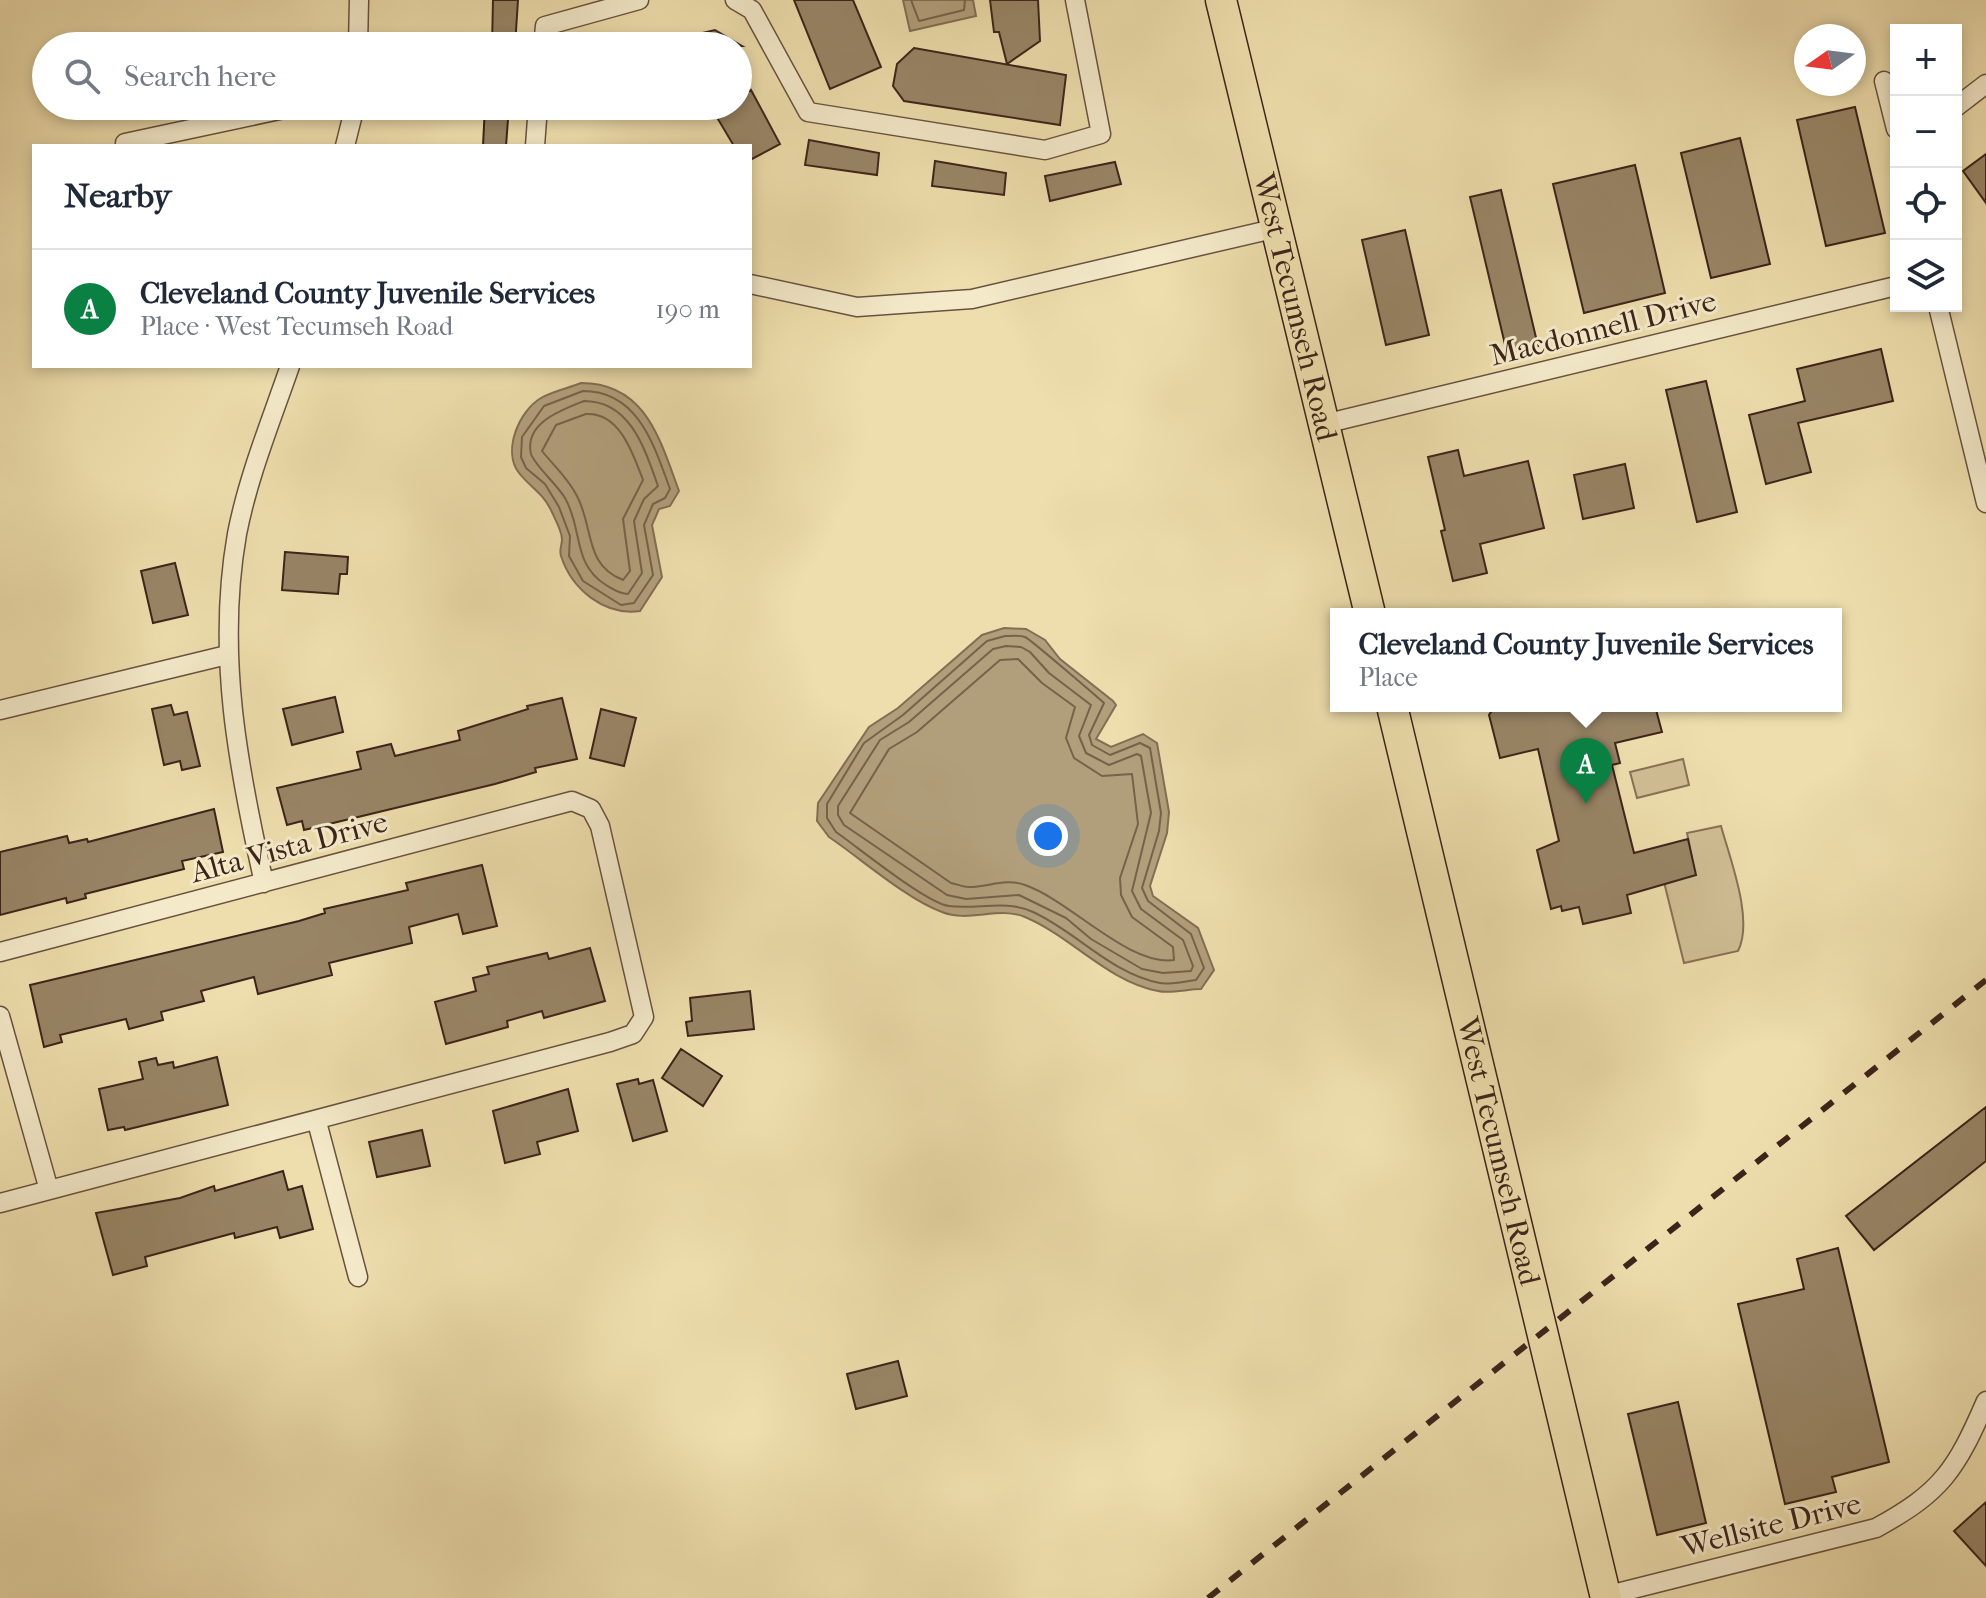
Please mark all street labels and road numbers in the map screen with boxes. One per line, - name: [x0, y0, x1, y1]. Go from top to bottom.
- street label: West Tecumseh Road: [1245, 169, 1345, 445]
- street label: Macdonnell Drive: [1487, 283, 1720, 373]
- street label: Alta Vista Drive: [186, 804, 392, 891]
- street label: West Tecumseh Road: [1449, 1013, 1548, 1290]
- street label: Wellsite Drive: [1677, 1486, 1865, 1565]

